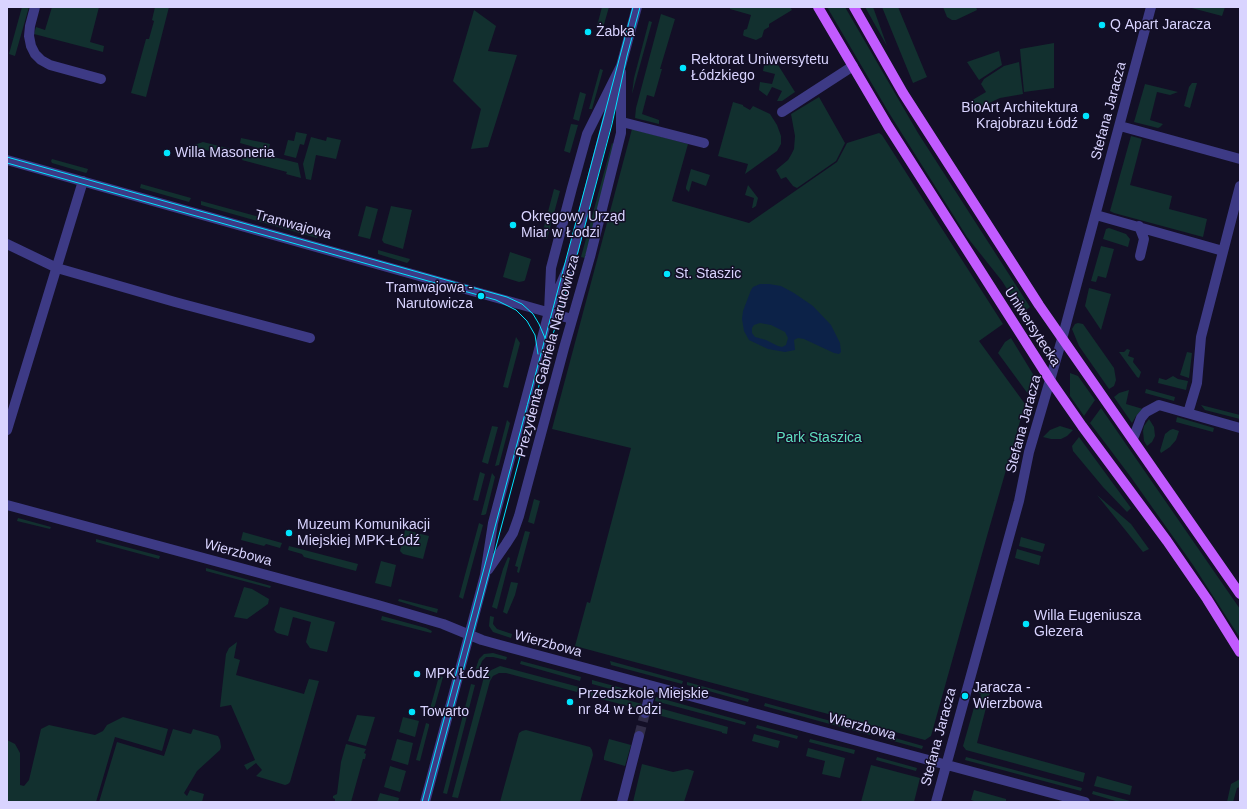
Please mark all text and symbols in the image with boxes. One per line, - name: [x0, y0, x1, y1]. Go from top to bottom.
- place label: Q Apart Jaracza: [1110, 17, 1211, 33]
- marker: Q Apart Jaracza: [1097, 20, 1107, 30]
- place label: Żabka: [596, 24, 635, 40]
- marker: Żabka: [583, 27, 593, 37]
- place label: Rektorat Uniwersytetu Łódzkiego: [691, 52, 829, 84]
- street label: Stefana Jaracza: [1088, 60, 1130, 162]
- marker: Rektorat Uniwersytetu Łódzkiego: [678, 63, 688, 73]
- place label: BioArt Architektura Krajobrazu Łódź: [961, 100, 1078, 132]
- marker: BioArt Architektura Krajobrazu Łódź: [1081, 111, 1091, 121]
- place label: Willa Masoneria: [175, 145, 275, 161]
- marker: Willa Masoneria: [162, 148, 172, 158]
- street label: Tramwajowa: [253, 207, 333, 243]
- place label: Okręgowy Urząd Miar w Łodzi: [521, 209, 625, 242]
- marker: Okręgowy Urząd Miar w Łodzi: [508, 220, 518, 230]
- street label: Prezydenta Gabriela Narutowicza: [513, 253, 583, 459]
- place label: St. Staszic: [675, 266, 741, 282]
- marker: St. Staszic: [662, 269, 672, 279]
- place label: Tramwajowa - Narutowicza: [386, 280, 473, 312]
- street label: Uniwersytecka: [1000, 284, 1064, 370]
- marker: Tramwajowa - Narutowicza: [476, 291, 486, 301]
- street label: Stefana Jaracza: [1003, 373, 1045, 475]
- park label: Park Staszica: [776, 430, 862, 446]
- place label: Muzeum Komunikacji Miejskiej MPK-Łódź: [297, 517, 430, 550]
- marker: Muzeum Komunikacji Miejskiej MPK-Łódź: [284, 528, 294, 538]
- street label: Wierzbowa: [202, 536, 274, 570]
- place label: Willa Eugeniusza Glezera: [1034, 608, 1141, 640]
- marker: Willa Eugeniusza Glezera: [1021, 619, 1031, 629]
- street label: Wierzbowa: [512, 627, 584, 661]
- place label: MPK Łódź: [425, 666, 490, 682]
- marker: MPK Łódź: [412, 669, 422, 679]
- place label: Jaracza - Wierzbowa: [973, 680, 1042, 712]
- place label: Przedszkole Miejskie nr 84 w Łodzi: [578, 686, 709, 718]
- street label: Stefana Jaracza: [918, 686, 960, 788]
- marker: Jaracza - Wierzbowa: [960, 691, 970, 701]
- marker: Przedszkole Miejskie nr 84 w Łodzi: [565, 697, 575, 707]
- place label: Towarto: [420, 704, 469, 720]
- marker: Towarto: [407, 707, 417, 717]
- street label: Wierzbowa: [826, 710, 898, 744]

